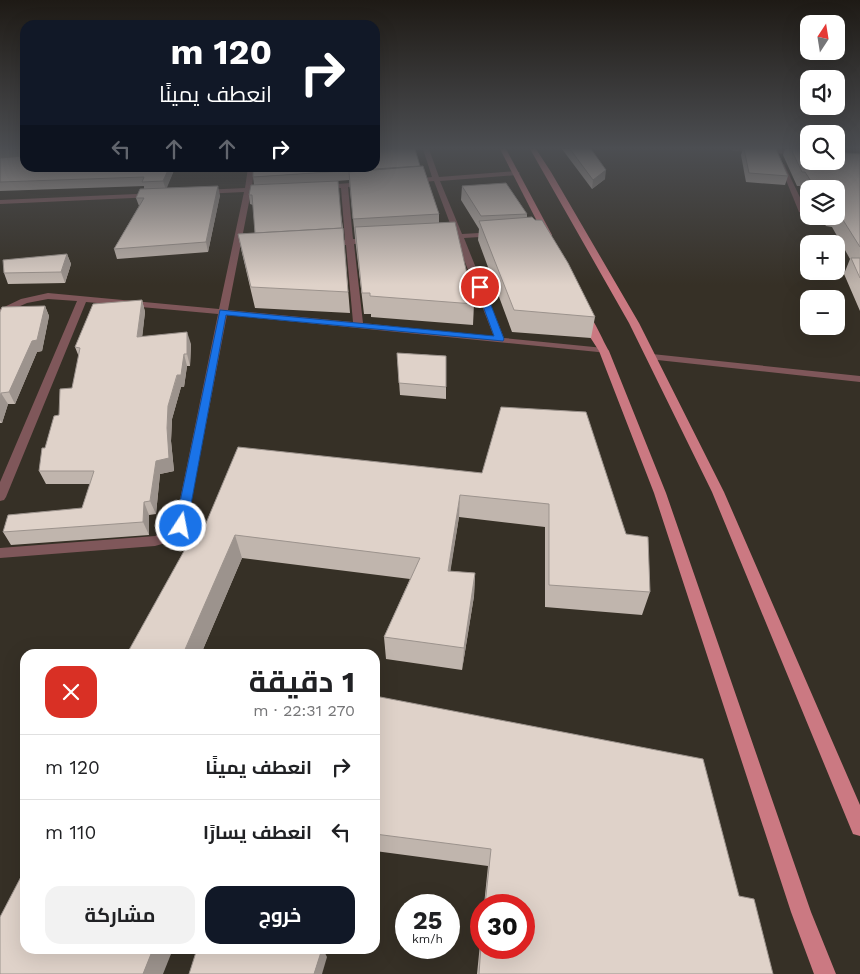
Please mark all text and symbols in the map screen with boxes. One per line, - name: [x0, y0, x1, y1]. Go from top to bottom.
- north arrow: [800, 15, 845, 60]
- map controls: [800, 15, 845, 335]
- text: 120 m: [171, 31, 272, 73]
- icon: right: [290, 40, 355, 105]
- button: sound: [800, 70, 845, 115]
- text: انعطف يمينًا: [159, 82, 272, 107]
- button: search: [800, 125, 845, 170]
- icon: left: [107, 135, 135, 163]
- icon: ahead: [160, 135, 188, 163]
- icon: ahead: [213, 135, 241, 163]
- icon: right: [266, 135, 294, 163]
- button: layers: [800, 180, 845, 225]
- button: +: [800, 235, 845, 280]
- pin: [459, 266, 501, 308]
- icon: arrive: [466, 273, 494, 301]
- button: −: [800, 290, 845, 335]
- position arrow: [154, 499, 206, 551]
- text: 1 دقيقة: [249, 664, 355, 699]
- button: close: [45, 666, 97, 718]
- text: 270 m · 22:31: [253, 701, 355, 720]
- icon: right: [327, 753, 355, 781]
- text: 120 m: [45, 756, 100, 779]
- text: انعطف يمينًا: [205, 756, 312, 779]
- icon: left: [327, 818, 355, 846]
- text: 110 m: [45, 821, 96, 844]
- text: انعطف يسارًا: [203, 821, 312, 844]
- button: مشاركة: [45, 886, 195, 944]
- button: خروج: [205, 886, 355, 944]
- speed limit sign: 30: [470, 894, 535, 959]
- text: 25: [413, 906, 442, 935]
- text: km/h: [412, 932, 443, 946]

